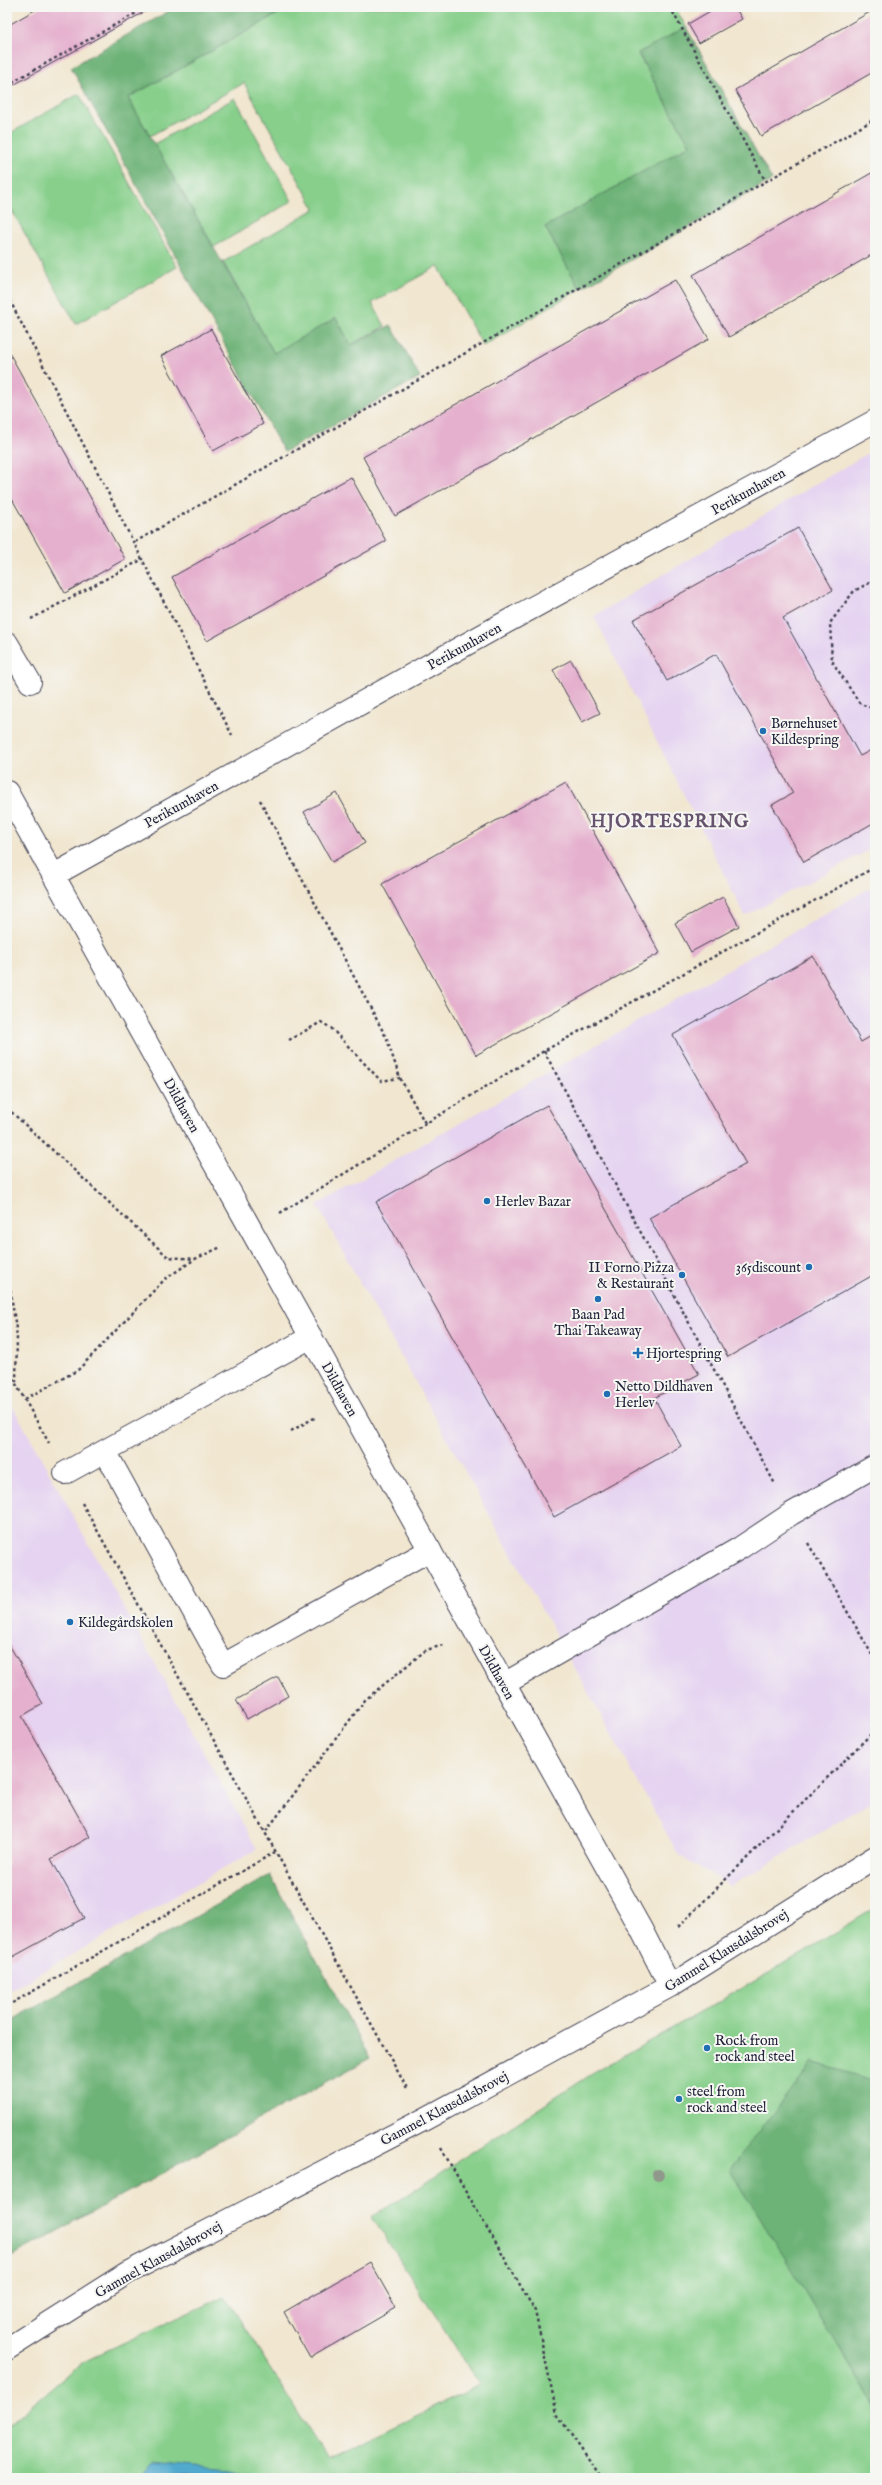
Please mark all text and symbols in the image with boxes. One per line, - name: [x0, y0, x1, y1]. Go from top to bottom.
- street label: Perikumhaven: [708, 464, 789, 520]
- street label: Perikumhaven: [424, 619, 505, 675]
- place label: Børnehuset Kildespring: [771, 715, 839, 749]
- marker: Børnehuset Kildespring: [758, 726, 768, 736]
- street label: Perikumhaven: [141, 777, 222, 833]
- district label: HJORTESPRING: [591, 811, 749, 834]
- street label: Dildhaven: [159, 1075, 204, 1136]
- place label: Herlev Bazar: [495, 1193, 571, 1211]
- marker: Herlev Bazar: [482, 1196, 492, 1206]
- place label: II Forno Pizza & Restaurant: [589, 1259, 675, 1293]
- place label: 365discount: [736, 1259, 801, 1277]
- marker: 365discount: [804, 1262, 814, 1272]
- marker: II Forno Pizza & Restaurant: [677, 1270, 687, 1280]
- marker: Baan Pad Thai Takeaway: [593, 1294, 603, 1304]
- place label: Baan Pad Thai Takeaway: [554, 1306, 642, 1340]
- place label: Hjortespring: [646, 1345, 722, 1363]
- marker: Hjortespring: [633, 1348, 643, 1358]
- street label: Dildhaven: [317, 1359, 362, 1420]
- place label: Netto Dildhaven Herlev: [615, 1378, 713, 1412]
- marker: Netto Dildhaven Herlev: [602, 1389, 612, 1399]
- place label: Kildegårdskolen: [78, 1614, 174, 1632]
- marker: Kildegårdskolen: [65, 1617, 75, 1627]
- street label: Dildhaven: [474, 1642, 519, 1703]
- street label: Gammel Klausdalsbrovej: [661, 1905, 792, 1996]
- place label: Rock from rock and steel: [715, 2032, 795, 2066]
- marker: Rock from rock and steel: [702, 2043, 712, 2053]
- street label: Gammel Klausdalsbrovej: [377, 2068, 512, 2150]
- place label: steel from rock and steel: [687, 2083, 767, 2117]
- marker: steel from rock and steel: [674, 2094, 684, 2104]
- street label: Gammel Klausdalsbrovej: [92, 2217, 225, 2302]

